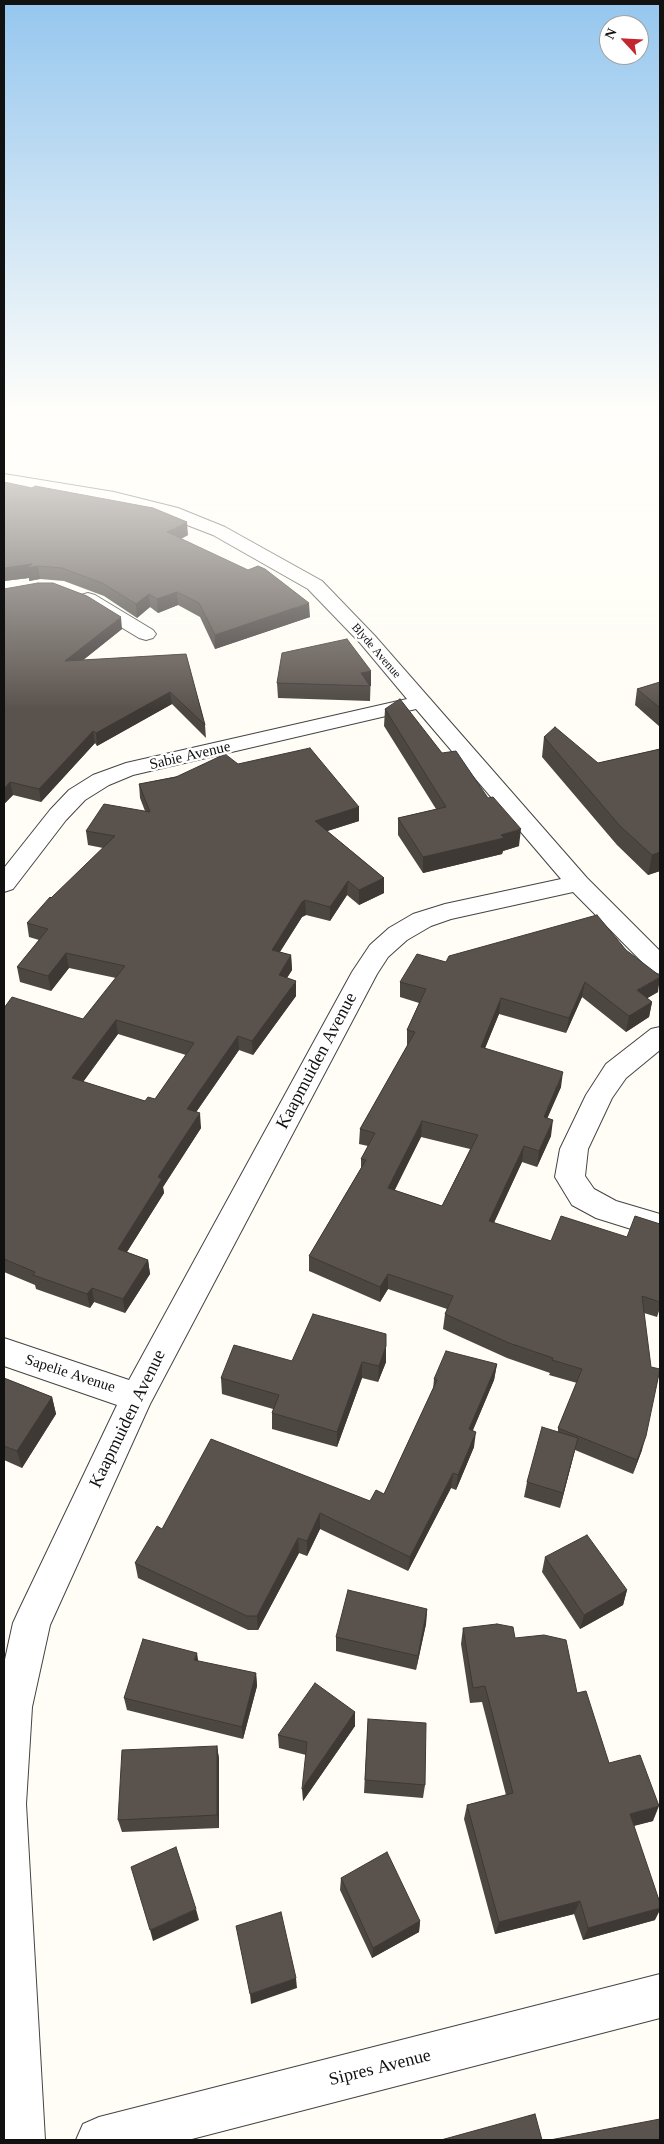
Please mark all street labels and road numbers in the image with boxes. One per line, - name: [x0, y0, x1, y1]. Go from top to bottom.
- street label: Blyde Avenue: [348, 621, 404, 681]
- street label: Sabie Avenue: [148, 738, 232, 774]
- street label: Kaapmuiden Avenue: [272, 989, 362, 1133]
- street label: Kaapmuiden Avenue: [85, 1346, 171, 1492]
- street label: Sapelie Avenue: [23, 1351, 117, 1397]
- street label: Sipres Avenue: [327, 2045, 433, 2091]

